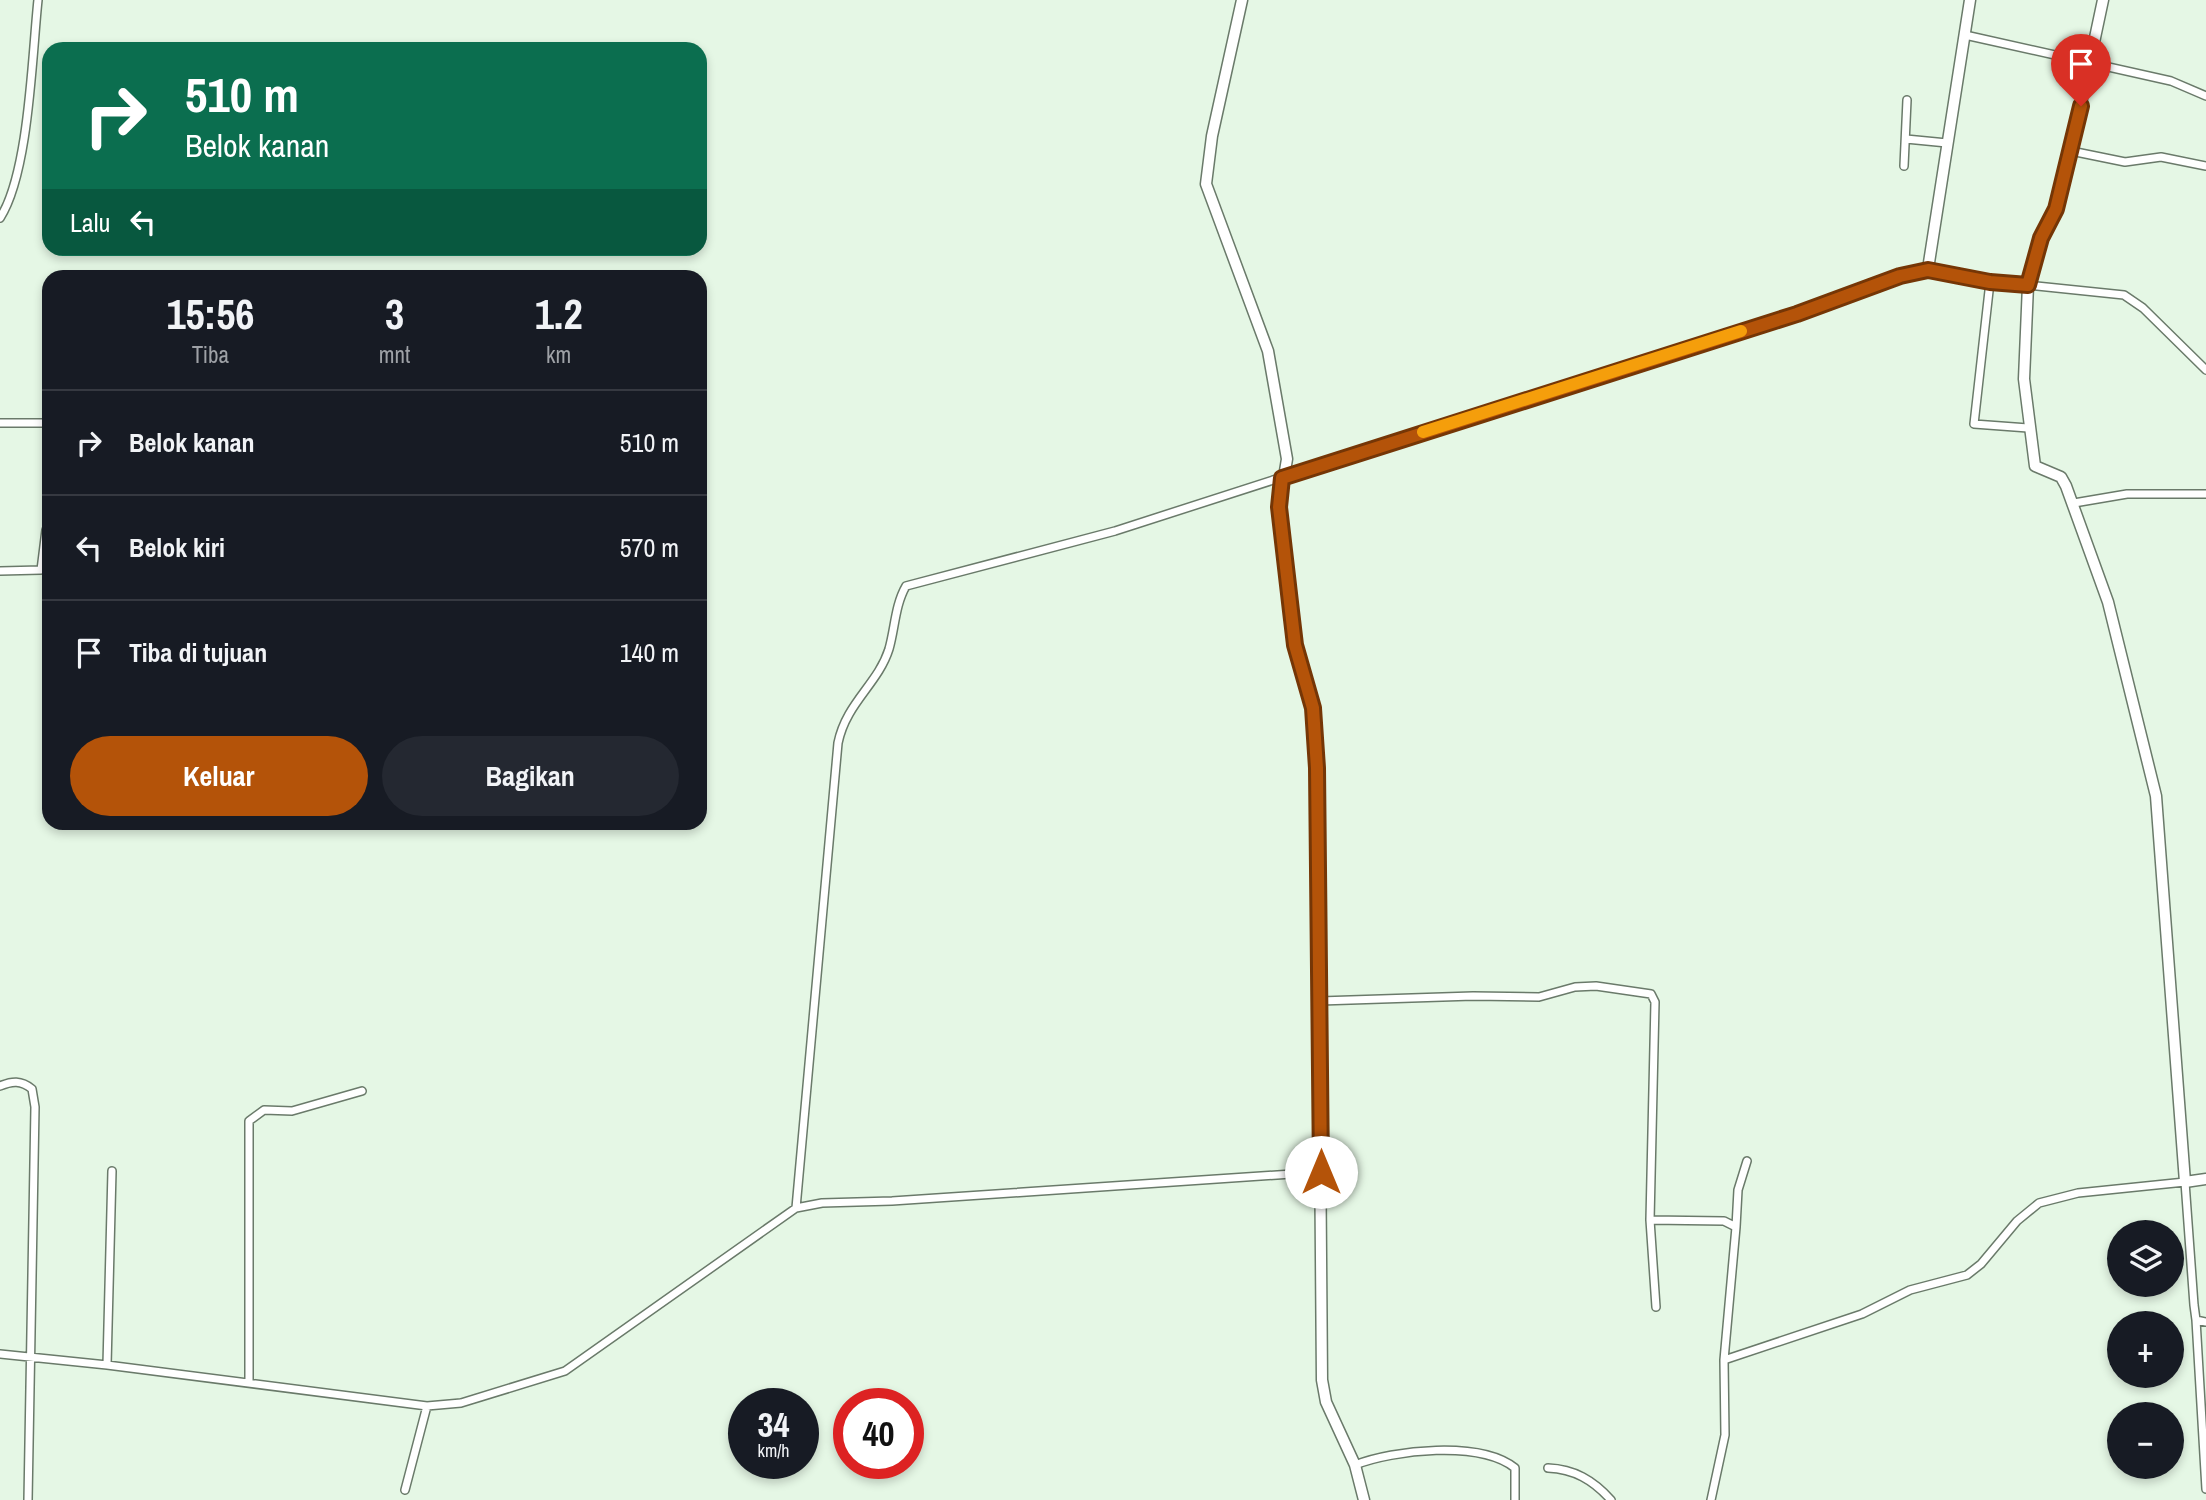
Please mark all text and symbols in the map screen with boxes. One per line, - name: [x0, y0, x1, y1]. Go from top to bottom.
- pin: [2051, 34, 2111, 106]
- icon: arrive: [2062, 45, 2100, 83]
- text: 510 m: [185, 61, 299, 127]
- icon: right: [70, 70, 161, 161]
- text: Belok kanan: [185, 124, 329, 167]
- icon: left: [124, 203, 162, 241]
- text: Lalu: [70, 205, 110, 240]
- text: 15:56: [166, 286, 254, 342]
- text: 3: [385, 286, 404, 342]
- text: 1.2: [535, 286, 583, 342]
- text: Tiba: [192, 339, 229, 370]
- text: mnt: [379, 339, 410, 370]
- text: km: [546, 339, 571, 370]
- icon: right: [70, 424, 108, 462]
- text: Belok kanan: [129, 425, 255, 460]
- text: 510 m: [620, 425, 679, 460]
- icon: left: [70, 529, 108, 567]
- text: Belok kiri: [129, 530, 225, 565]
- text: 570 m: [620, 530, 679, 565]
- icon: arrive: [70, 634, 108, 672]
- text: Tiba di tujuan: [129, 635, 267, 670]
- text: 140 m: [620, 635, 679, 670]
- button: Keluar: [70, 736, 368, 816]
- button: Bagikan: [382, 736, 679, 816]
- position arrow: [1284, 1135, 1358, 1209]
- map controls: [2107, 1220, 2184, 1479]
- button: layers: [2107, 1220, 2184, 1297]
- button: +: [2107, 1311, 2184, 1388]
- speed limit sign: 40: [833, 1388, 924, 1479]
- text: 34: [758, 1401, 789, 1448]
- button: −: [2107, 1402, 2184, 1479]
- text: km/h: [758, 1438, 790, 1463]

